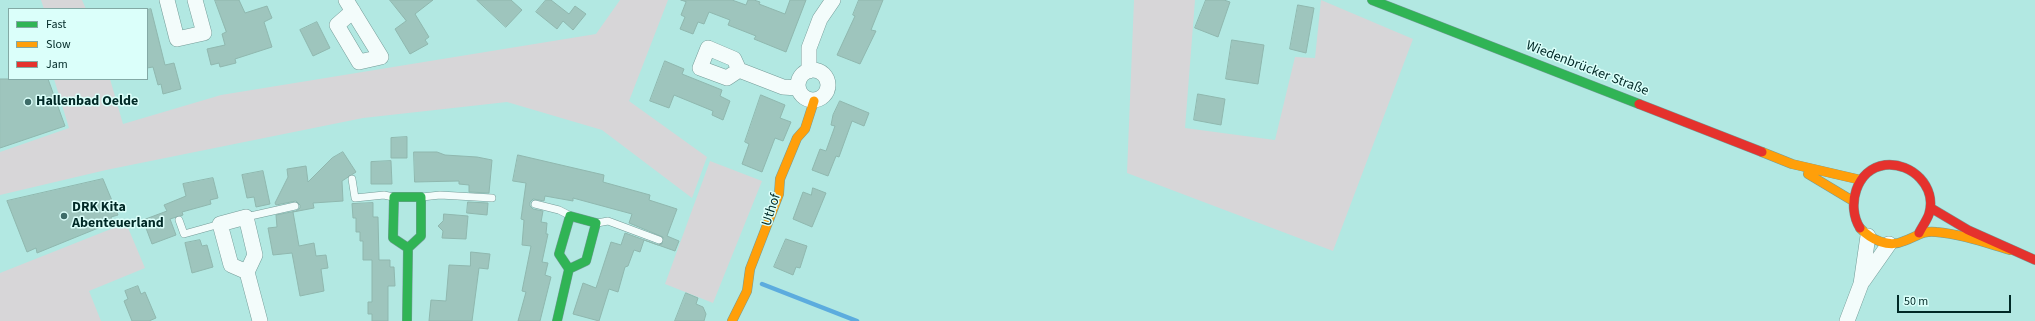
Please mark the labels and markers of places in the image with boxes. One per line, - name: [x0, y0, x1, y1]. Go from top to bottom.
- place label: Hallenbad Oelde: [36, 94, 138, 110]
- marker: Hallenbad Oelde: [23, 97, 33, 107]
- place label: DRK Kita Abenteuerland: [72, 200, 164, 232]
- marker: DRK Kita Abenteuerland: [59, 211, 69, 221]

